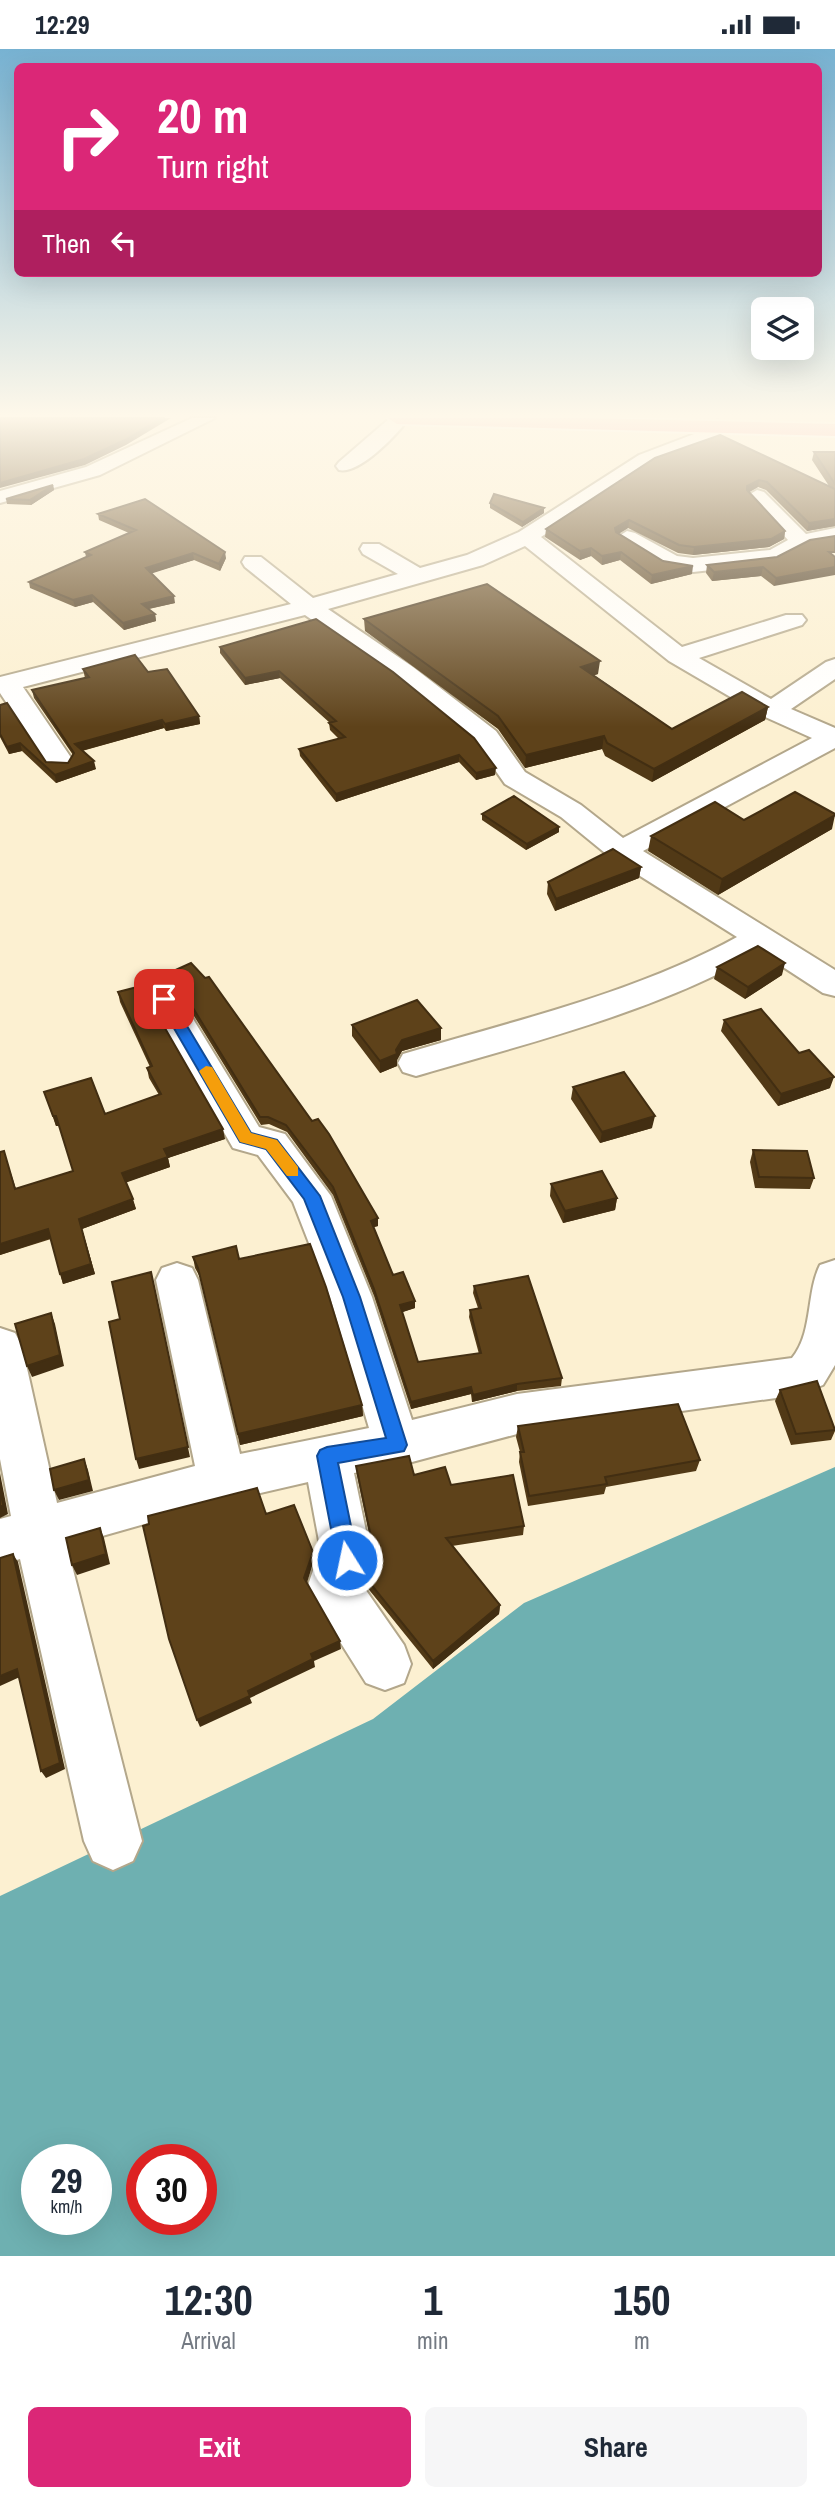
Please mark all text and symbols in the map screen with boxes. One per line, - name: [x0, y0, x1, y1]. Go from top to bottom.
- text: 12:29: [35, 7, 90, 42]
- text: 20 m: [157, 82, 249, 148]
- icon: right: [42, 91, 133, 182]
- text: Turn right: [157, 145, 269, 188]
- icon: left: [105, 224, 143, 262]
- text: Then: [42, 226, 91, 261]
- map controls: [751, 297, 814, 360]
- button: layers: [751, 297, 814, 360]
- pin: [134, 969, 194, 1029]
- icon: arrive: [145, 980, 183, 1018]
- position arrow: [310, 1523, 384, 1597]
- speed limit sign: 30: [126, 2144, 217, 2235]
- text: 29: [51, 2157, 82, 2204]
- text: km/h: [51, 2194, 83, 2219]
- text: 12:30: [165, 2272, 253, 2328]
- text: 1: [423, 2272, 442, 2328]
- text: 150: [613, 2272, 671, 2328]
- text: Arrival: [181, 2325, 236, 2356]
- text: min: [417, 2325, 449, 2356]
- text: m: [634, 2325, 650, 2356]
- button: Exit: [28, 2407, 411, 2487]
- button: Share: [425, 2407, 807, 2487]

